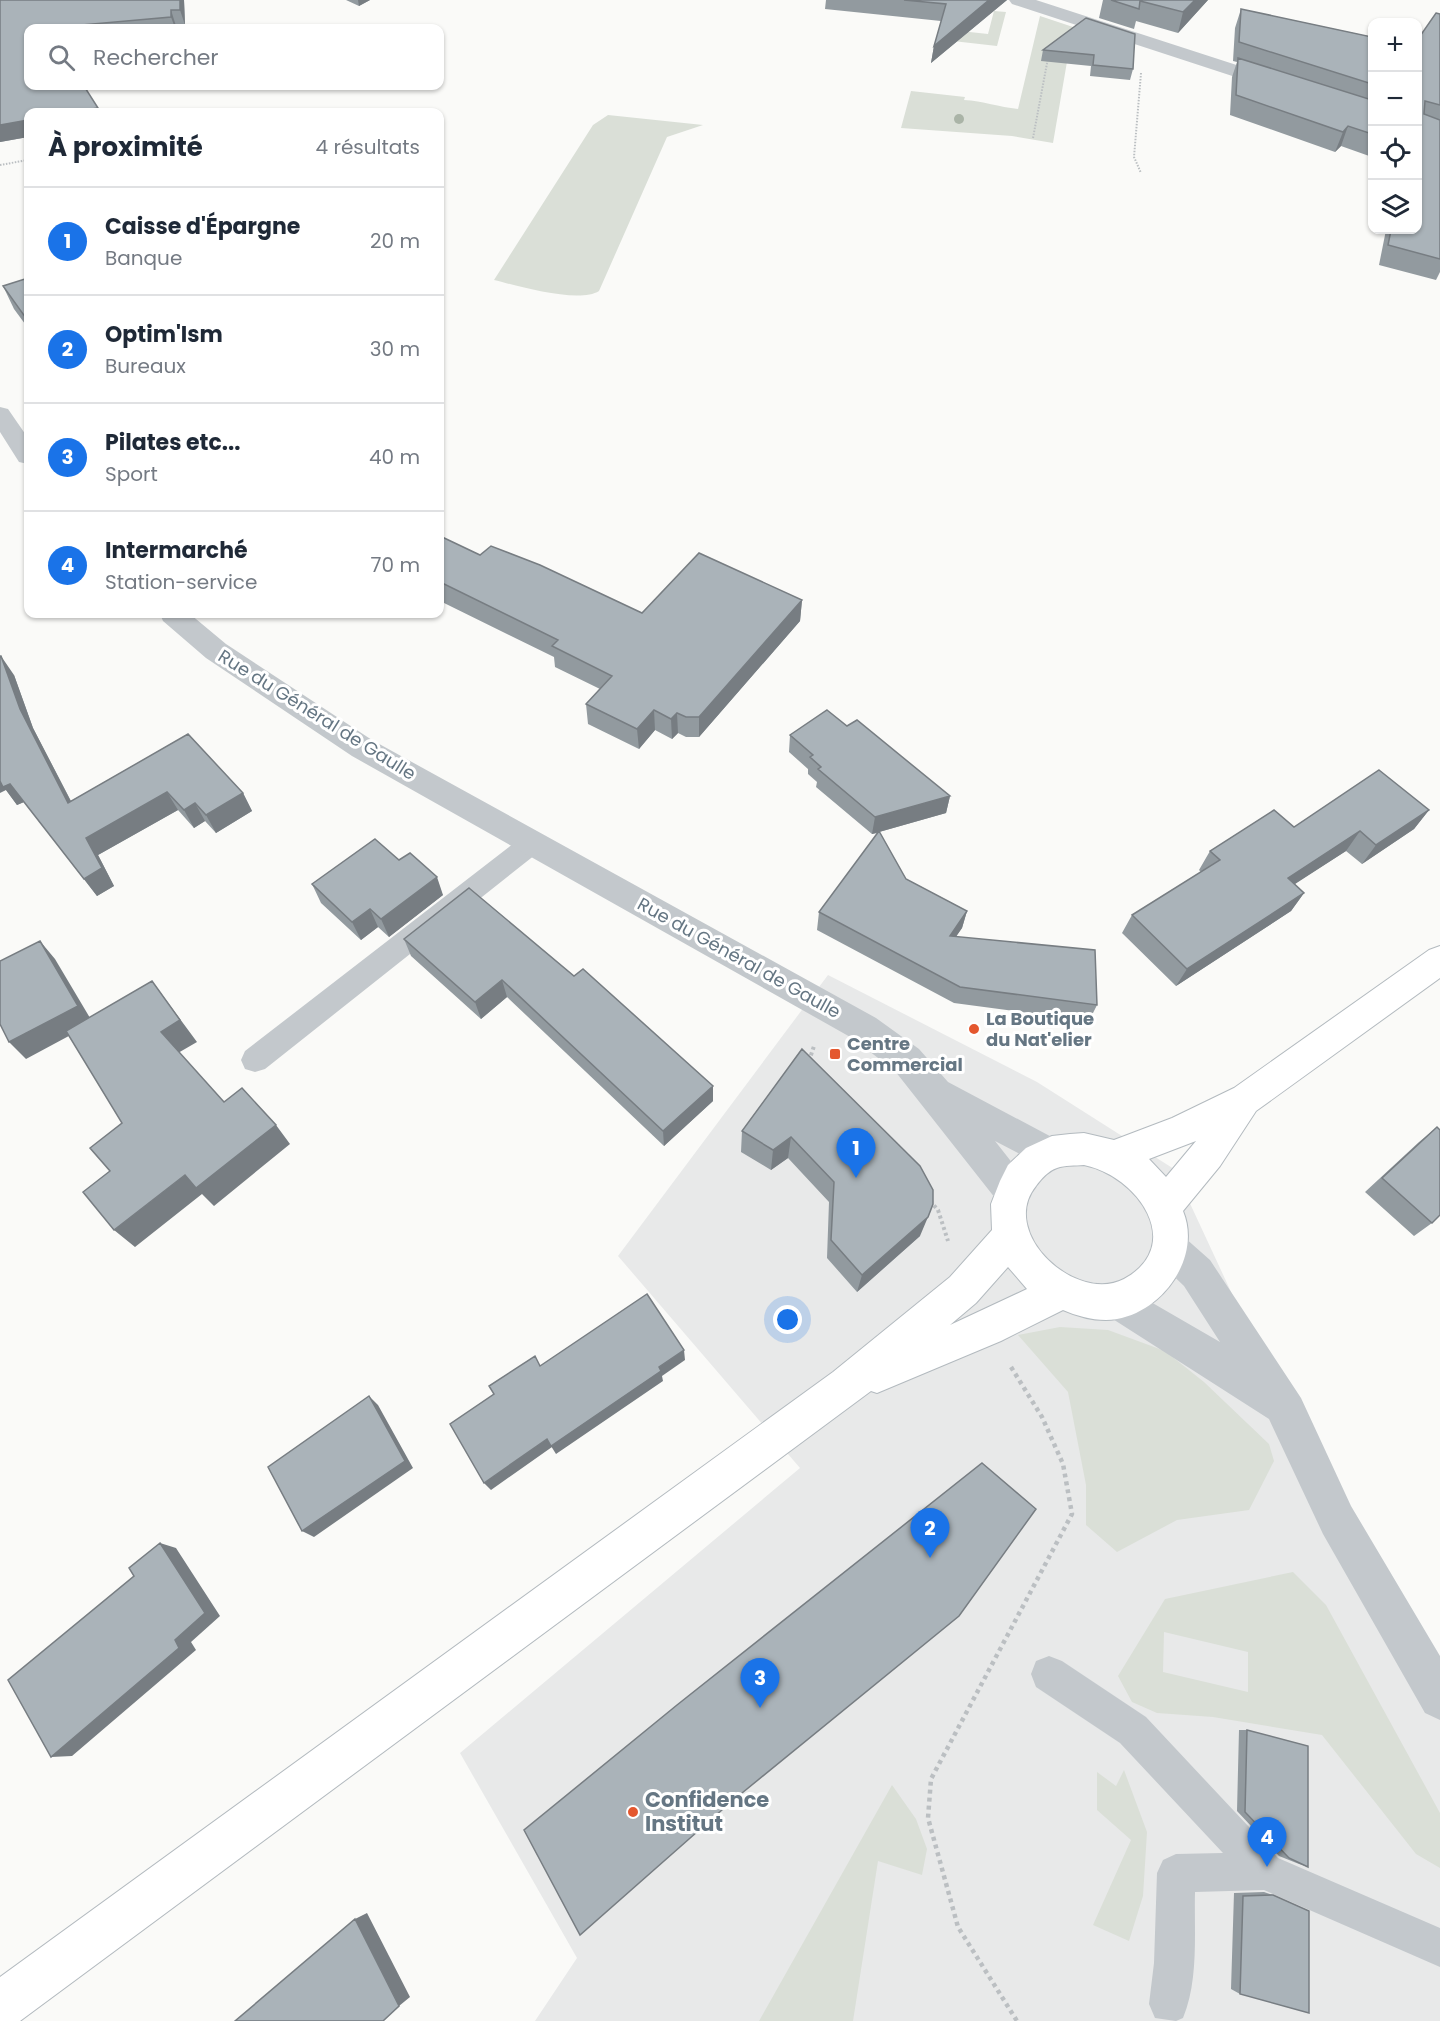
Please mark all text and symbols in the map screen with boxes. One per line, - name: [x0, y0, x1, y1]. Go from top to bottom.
- map controls: [1368, 18, 1422, 234]
- button: +: [1368, 18, 1422, 72]
- search box: [24, 24, 444, 90]
- icon: search: [45, 41, 78, 74]
- text: Rechercher: [93, 42, 219, 73]
- button: −: [1368, 72, 1422, 126]
- button: locate: [1368, 126, 1422, 180]
- text: À proximité: [48, 129, 203, 165]
- text: 4 résultats: [316, 133, 420, 161]
- button: layers: [1368, 180, 1422, 234]
- text: Caisse d'Épargne: [105, 211, 300, 242]
- text: 1: [64, 227, 71, 255]
- text: 20 m: [370, 227, 420, 255]
- text: Banque: [105, 244, 182, 272]
- text: Optim'Ism: [105, 319, 223, 350]
- text: 2: [62, 335, 73, 363]
- text: 30 m: [370, 335, 420, 363]
- text: Bureaux: [105, 352, 186, 380]
- text: Pilates etc...: [105, 427, 240, 458]
- text: 3: [61, 443, 74, 471]
- text: 40 m: [369, 443, 420, 471]
- text: Sport: [105, 460, 158, 488]
- text: Intermarché: [105, 535, 248, 566]
- text: 4: [61, 551, 74, 579]
- text: 70 m: [371, 551, 420, 579]
- text: Station-service: [105, 568, 257, 596]
- street label: Rue du Général de Gaulle: [214, 643, 421, 786]
- street label: Rue du Général de Gaulle: [633, 891, 845, 1024]
- place label: La Boutique du Nat'elier: [986, 1006, 1094, 1052]
- marker: La Boutique du Nat'elier: [967, 1022, 981, 1036]
- place label: Centre Commercial: [847, 1031, 963, 1077]
- marker: Centre Commercial: [828, 1047, 842, 1061]
- pin: 1: [836, 1128, 876, 1178]
- your location: [773, 1305, 802, 1334]
- pin: 2: [910, 1508, 950, 1558]
- pin: 3: [740, 1658, 780, 1708]
- place label: Confidence Institut: [645, 1785, 769, 1838]
- marker: Confidence Institut: [626, 1805, 640, 1819]
- pin: 4: [1248, 1818, 1286, 1867]

